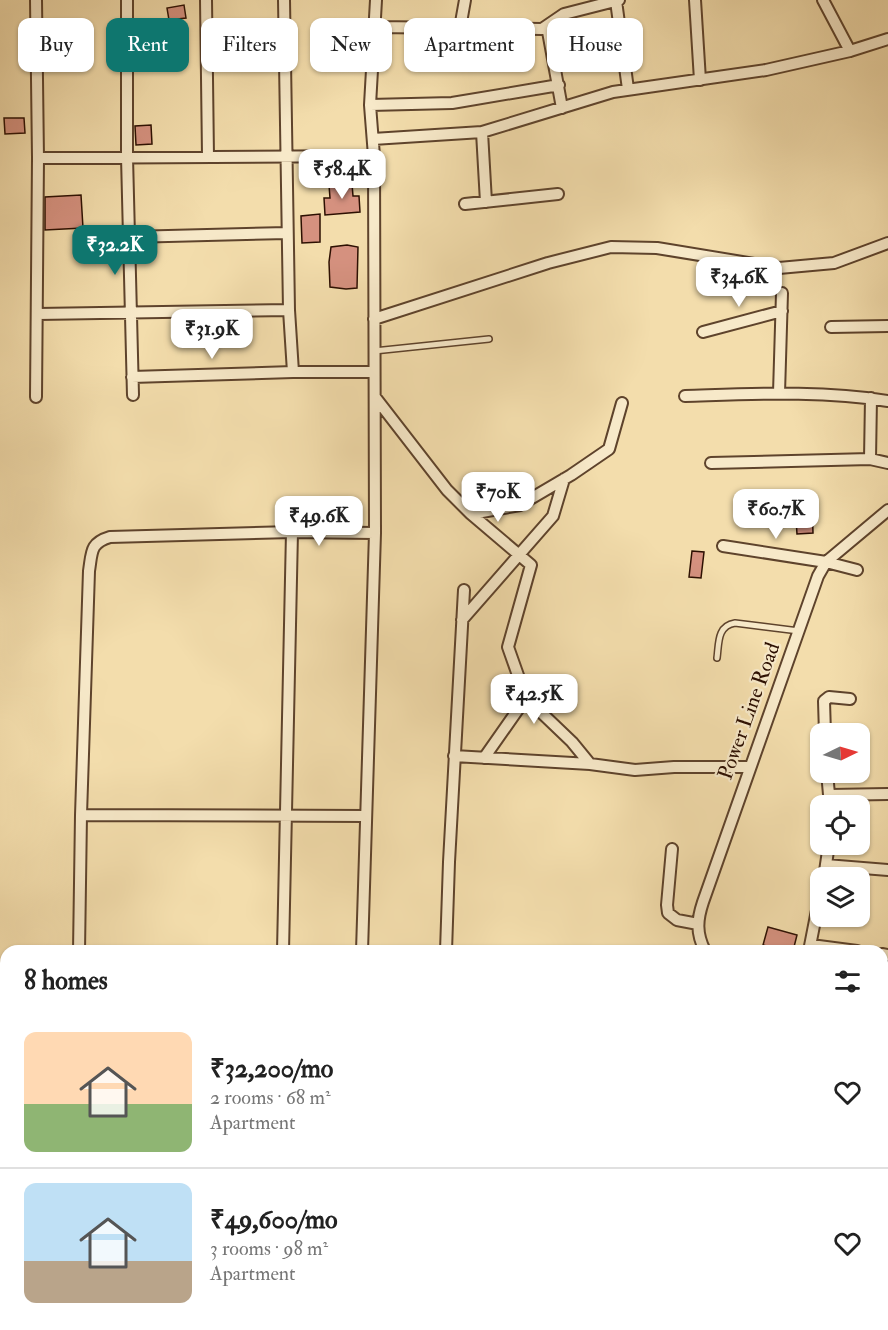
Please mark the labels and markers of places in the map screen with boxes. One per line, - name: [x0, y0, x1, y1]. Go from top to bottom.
- pin: ₹58.4K: [293, 149, 391, 200]
- pin: ₹32.2K: [66, 225, 164, 276]
- pin: ₹34.6K: [690, 257, 788, 308]
- pin: ₹31.9K: [163, 309, 261, 360]
- pin: ₹70K: [462, 472, 534, 523]
- pin: ₹60.7K: [727, 489, 825, 540]
- pin: ₹49.6K: [270, 496, 368, 547]
- pin: ₹42.5K: [485, 674, 583, 725]

